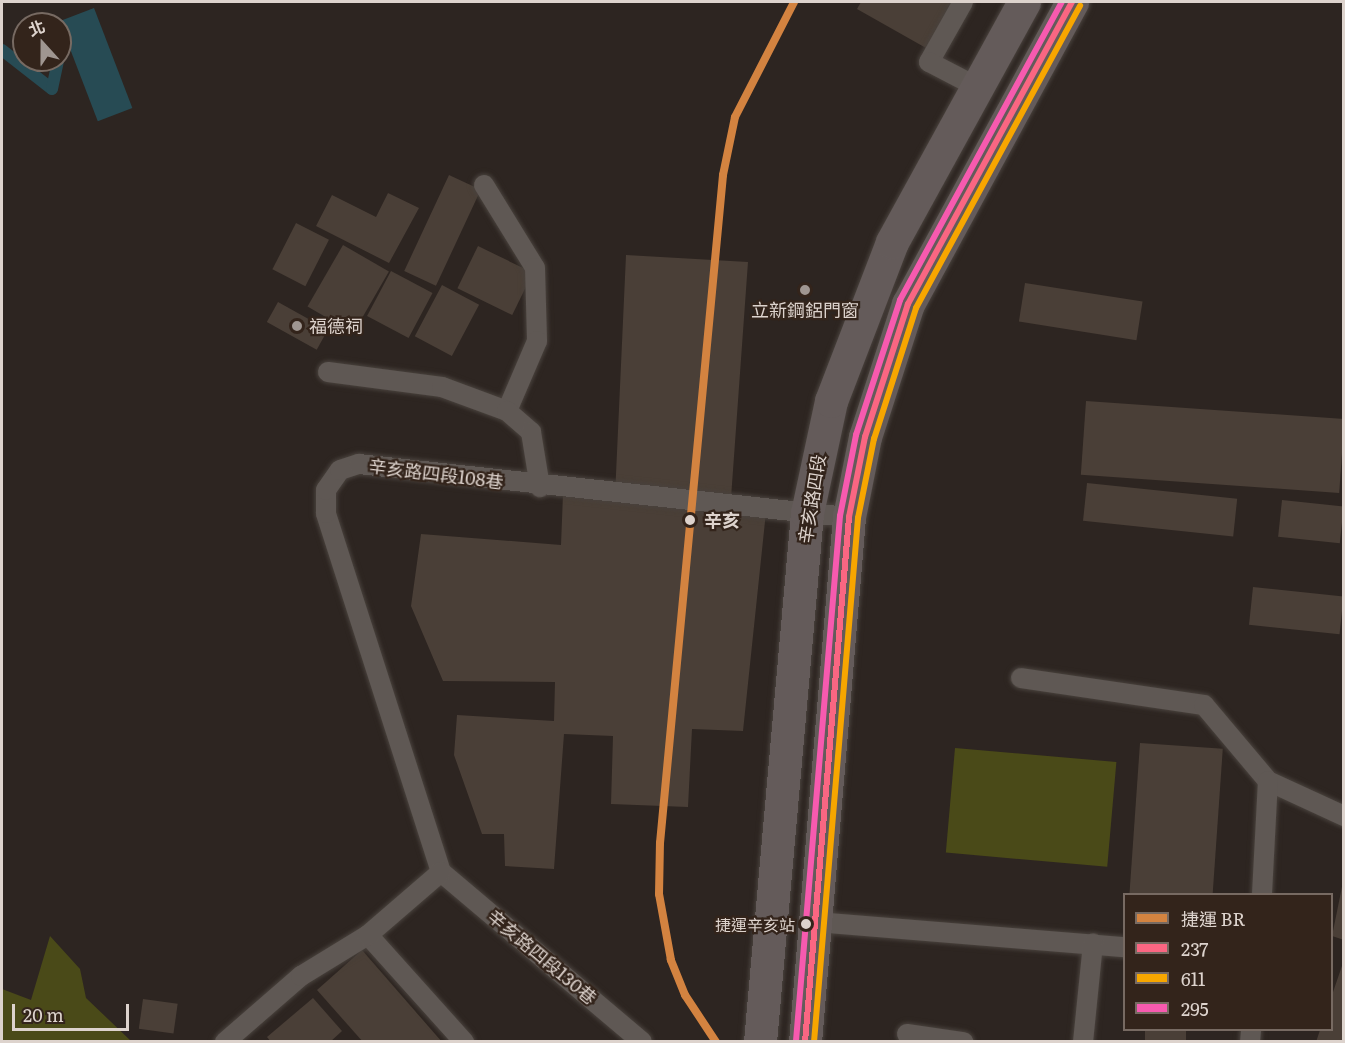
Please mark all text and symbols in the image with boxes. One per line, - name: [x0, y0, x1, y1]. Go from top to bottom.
- north arrow: [12, 12, 72, 72]
- text: 北: [24, 13, 48, 41]
- marker: 立新鋼鋁門窗: [798, 283, 812, 297]
- place label: 立新鋼鋁門窗: [751, 299, 859, 321]
- place label: 福德祠: [309, 315, 363, 337]
- marker: 福德祠: [290, 319, 304, 333]
- street label: 辛亥路四段: [794, 453, 830, 545]
- street label: 辛亥路四段108巷: [367, 455, 505, 493]
- place label: 辛亥: [704, 509, 740, 531]
- marker: 辛亥: [681, 511, 699, 529]
- legend: [1123, 893, 1333, 1031]
- street label: 辛亥路四段130巷: [483, 905, 601, 1009]
- text: 捷運 BR: [1181, 905, 1246, 932]
- place label: 捷運辛亥站: [715, 914, 795, 934]
- marker: 捷運辛亥站: [800, 918, 812, 930]
- text: 237: [1181, 935, 1208, 962]
- text: 611: [1181, 965, 1205, 992]
- scale bar: [15, 992, 132, 1030]
- text: 295: [1181, 995, 1209, 1022]
- text: 20 m: [23, 1001, 64, 1028]

